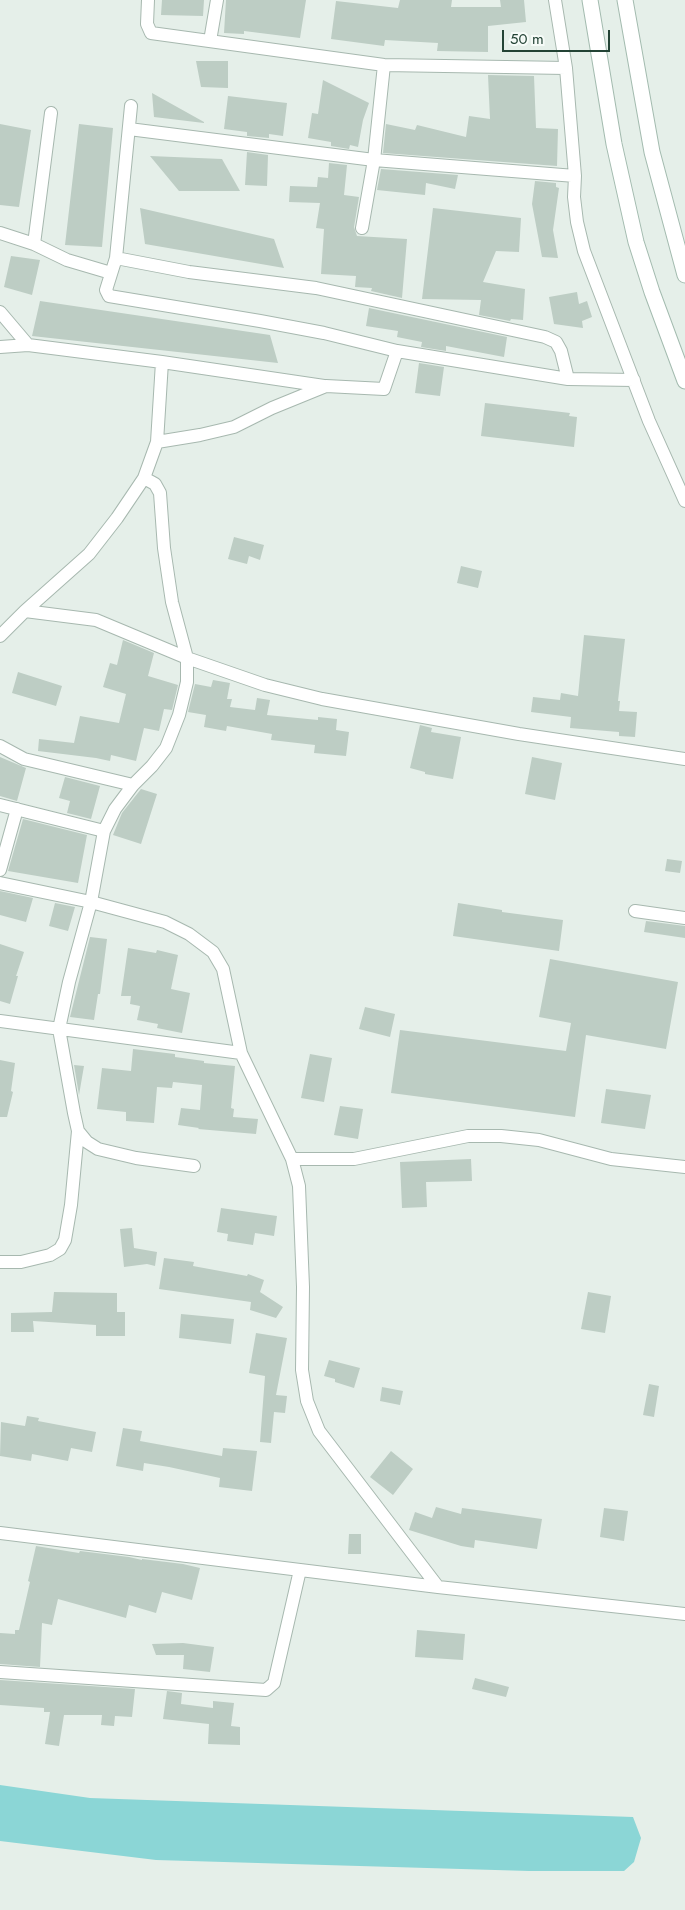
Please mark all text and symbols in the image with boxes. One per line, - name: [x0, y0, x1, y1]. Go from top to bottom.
- scale bar: [505, 20, 612, 52]
- text: 50 m: [510, 28, 544, 50]

